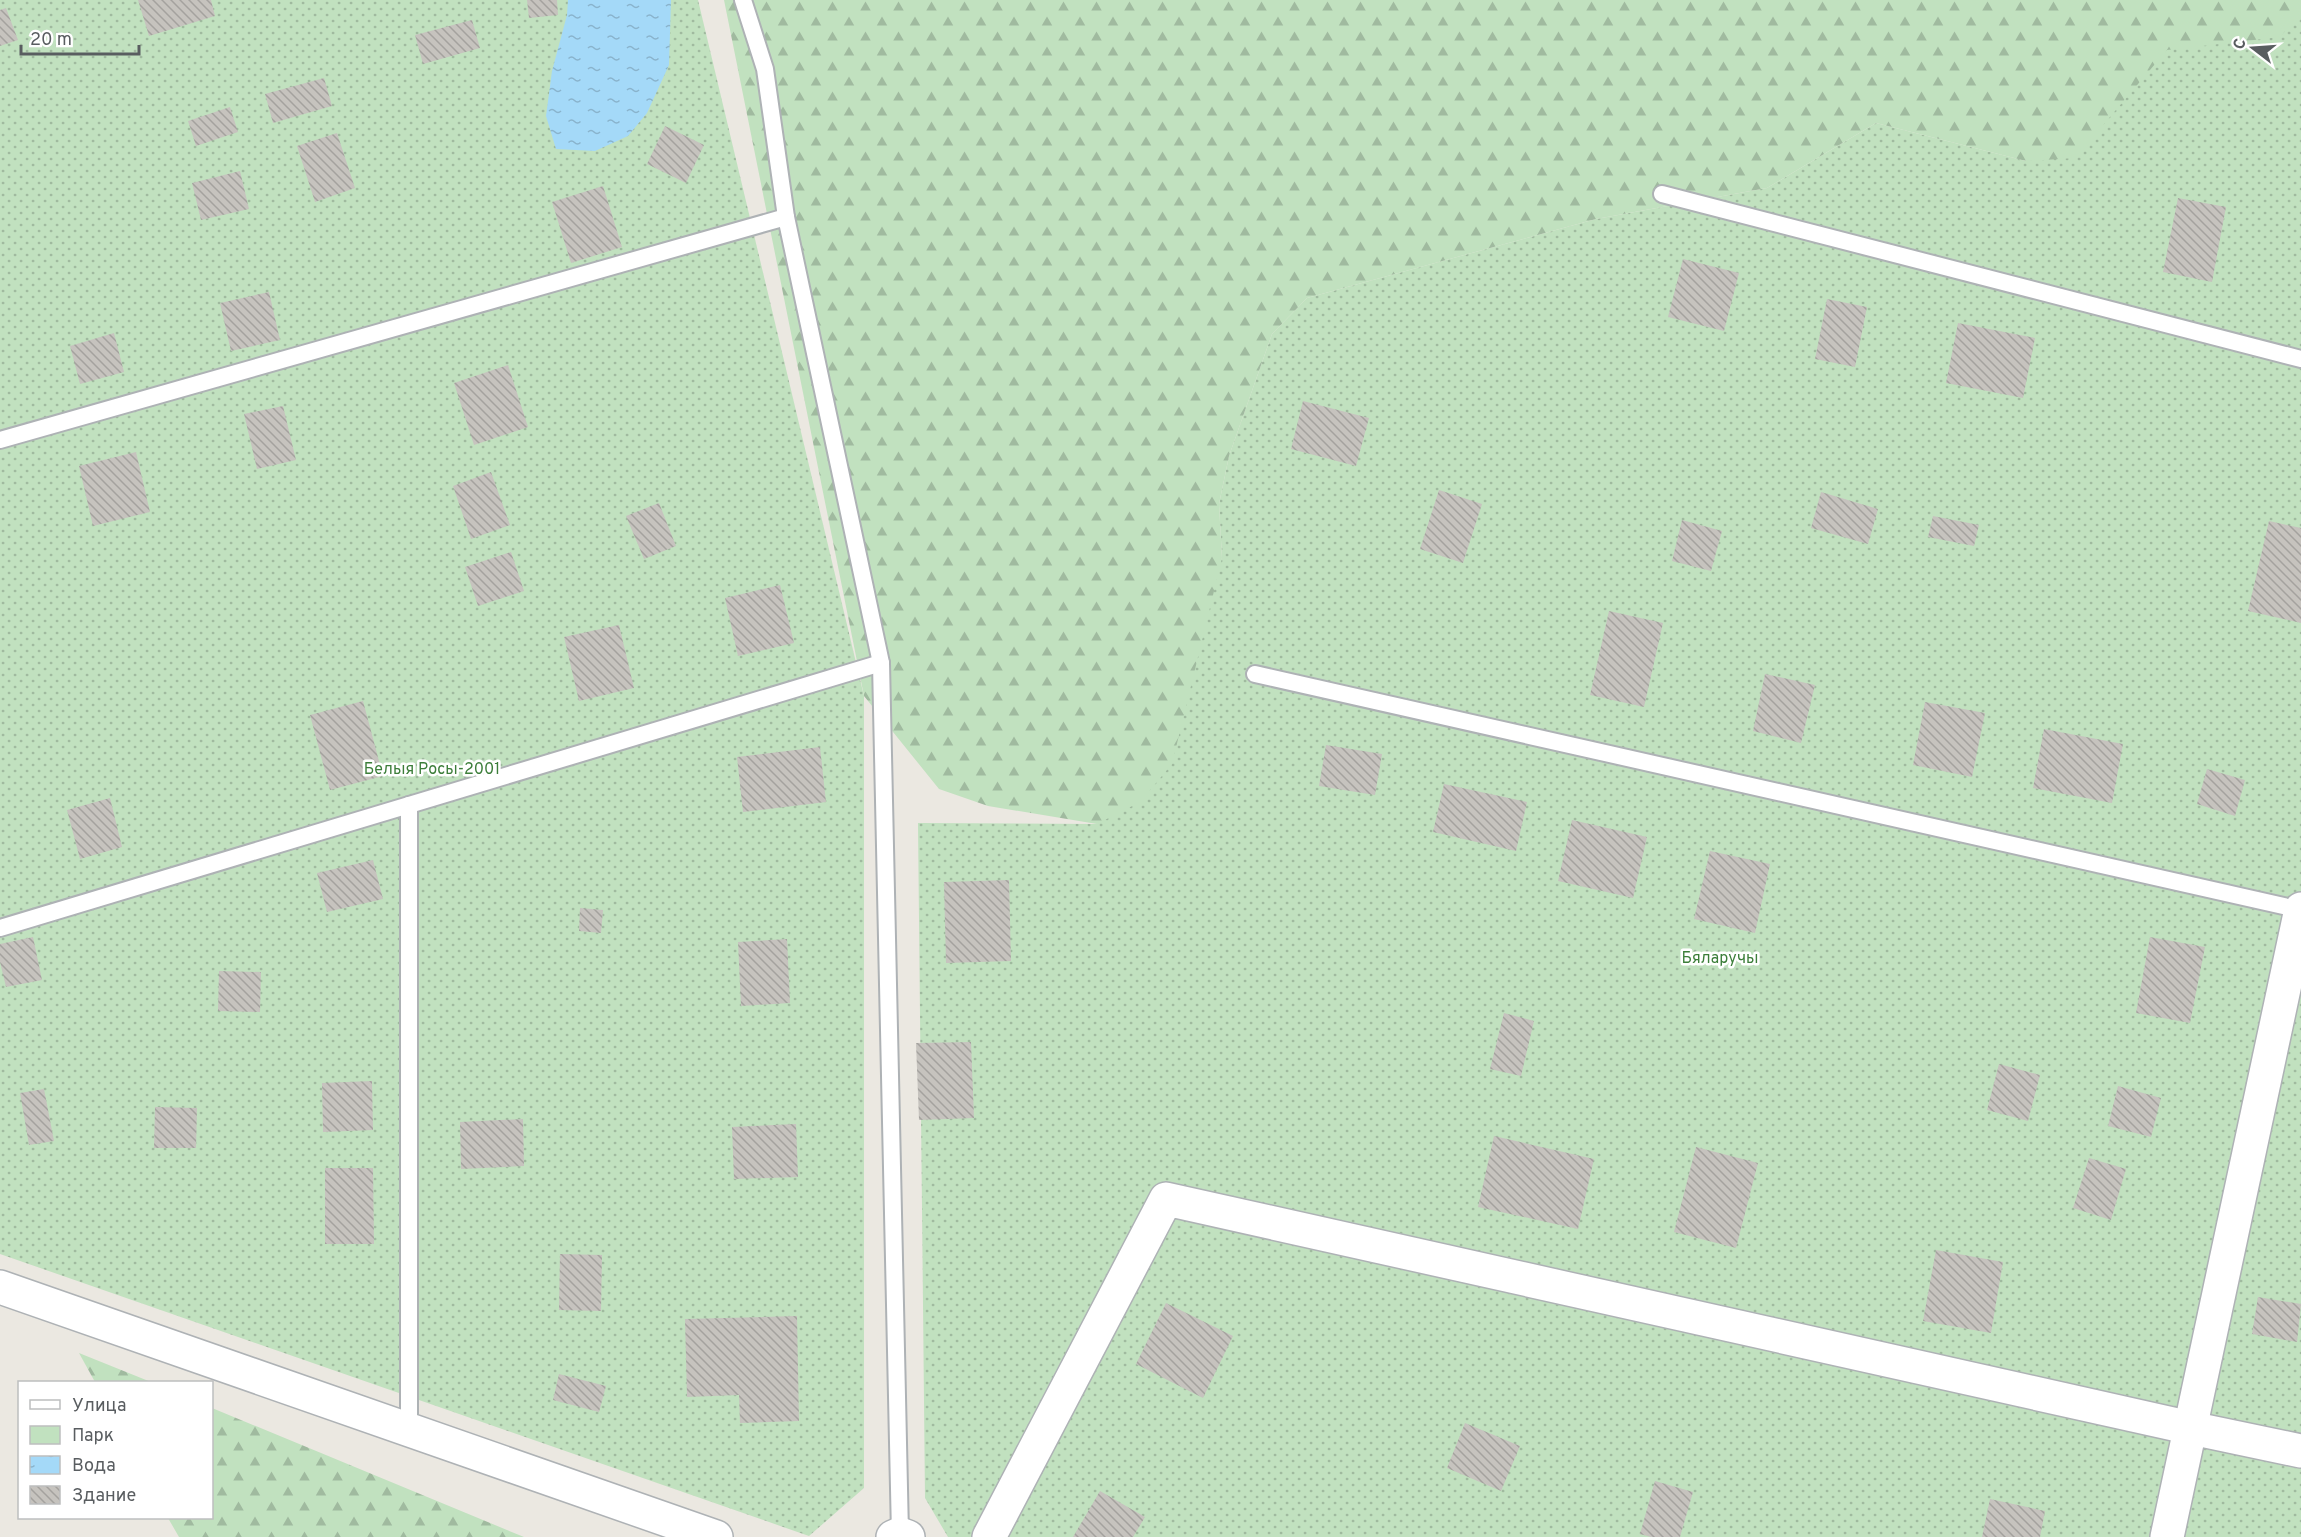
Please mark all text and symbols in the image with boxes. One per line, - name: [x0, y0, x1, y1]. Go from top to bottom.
- scale bar: [21, 18, 140, 56]
- north arrow: [2223, 18, 2283, 78]
- text: 20 m: [30, 29, 72, 52]
- text: С: [2230, 36, 2252, 52]
- park label: Белыя Росы-2001: [364, 760, 500, 780]
- park label: Бяларучы: [1681, 949, 1759, 969]
- legend: [18, 1381, 213, 1519]
- text: Улица: [72, 1395, 126, 1418]
- text: Парк: [72, 1425, 114, 1448]
- text: Вода: [72, 1455, 116, 1478]
- text: Здание: [72, 1485, 136, 1508]

